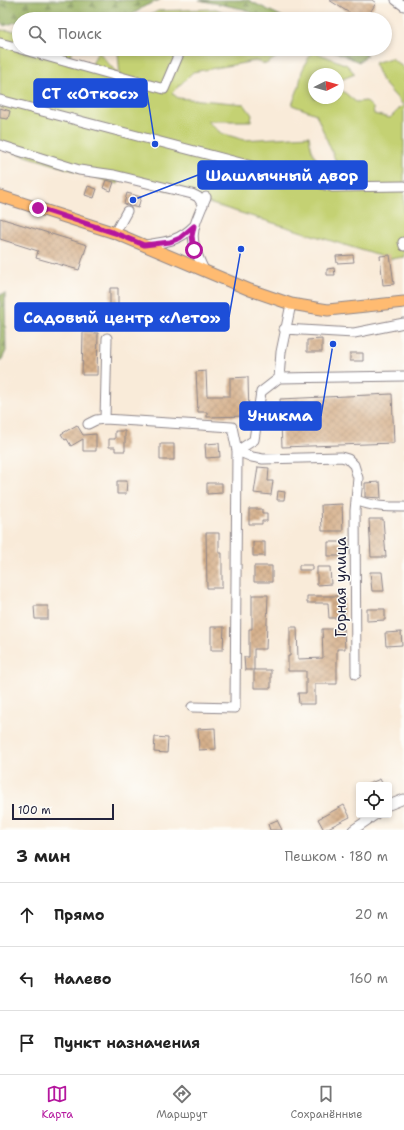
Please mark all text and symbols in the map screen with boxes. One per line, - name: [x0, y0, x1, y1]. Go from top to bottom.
- search box: [12, 12, 392, 56]
- icon: search: [26, 23, 48, 45]
- text: Поиск: [58, 24, 102, 44]
- north arrow: [308, 68, 344, 104]
- callout: СТ «Откос»: [34, 79, 147, 107]
- text: СТ «Откос»: [41, 83, 139, 104]
- callout: Шашлычный двор: [198, 161, 367, 189]
- text: Шашлычный двор: [206, 165, 359, 186]
- route end: [29, 199, 47, 217]
- route start: [185, 241, 203, 259]
- callout: Садовый центр «Лето»: [15, 303, 229, 331]
- text: Садовый центр «Лето»: [23, 307, 221, 328]
- callout: Уникма: [240, 402, 321, 430]
- text: Уникма: [247, 405, 313, 426]
- street label: Горная улица: [331, 536, 351, 637]
- map controls: [356, 782, 392, 818]
- button: locate: [356, 782, 392, 818]
- scale bar: [12, 802, 114, 821]
- text: 100 m: [18, 803, 51, 818]
- text: 3 мин: [16, 845, 71, 867]
- text: Пешком · 180 m: [285, 848, 388, 865]
- icon: ahead: [16, 904, 38, 926]
- text: Прямо: [54, 905, 104, 925]
- text: 20 m: [355, 906, 388, 923]
- icon: left: [16, 968, 38, 990]
- text: Налево: [54, 969, 112, 989]
- text: 160 m: [350, 970, 388, 987]
- icon: arrive: [16, 1032, 38, 1054]
- text: Пункт назначения: [54, 1033, 200, 1053]
- tab: Карта: [42, 1083, 73, 1122]
- tab: Маршрут: [156, 1083, 207, 1122]
- tab: Сохранённые: [291, 1083, 362, 1122]

